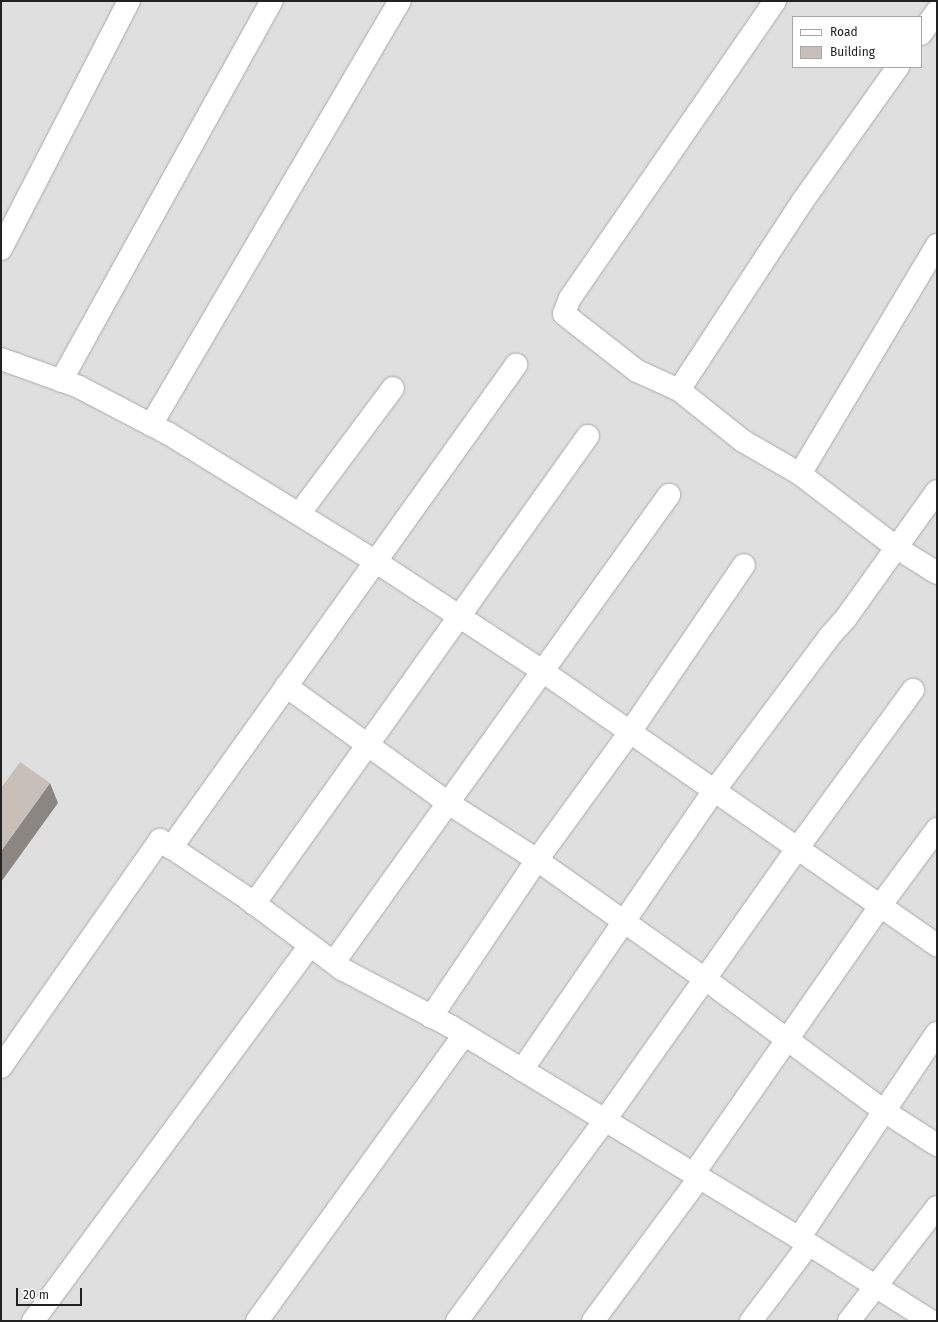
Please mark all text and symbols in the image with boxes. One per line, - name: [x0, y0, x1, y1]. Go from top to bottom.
- legend: [792, 16, 922, 68]
- text: Road: [830, 25, 858, 39]
- text: Building: [830, 45, 875, 59]
- scale bar: [18, 1280, 84, 1306]
- text: 20 m: [23, 1288, 49, 1302]

